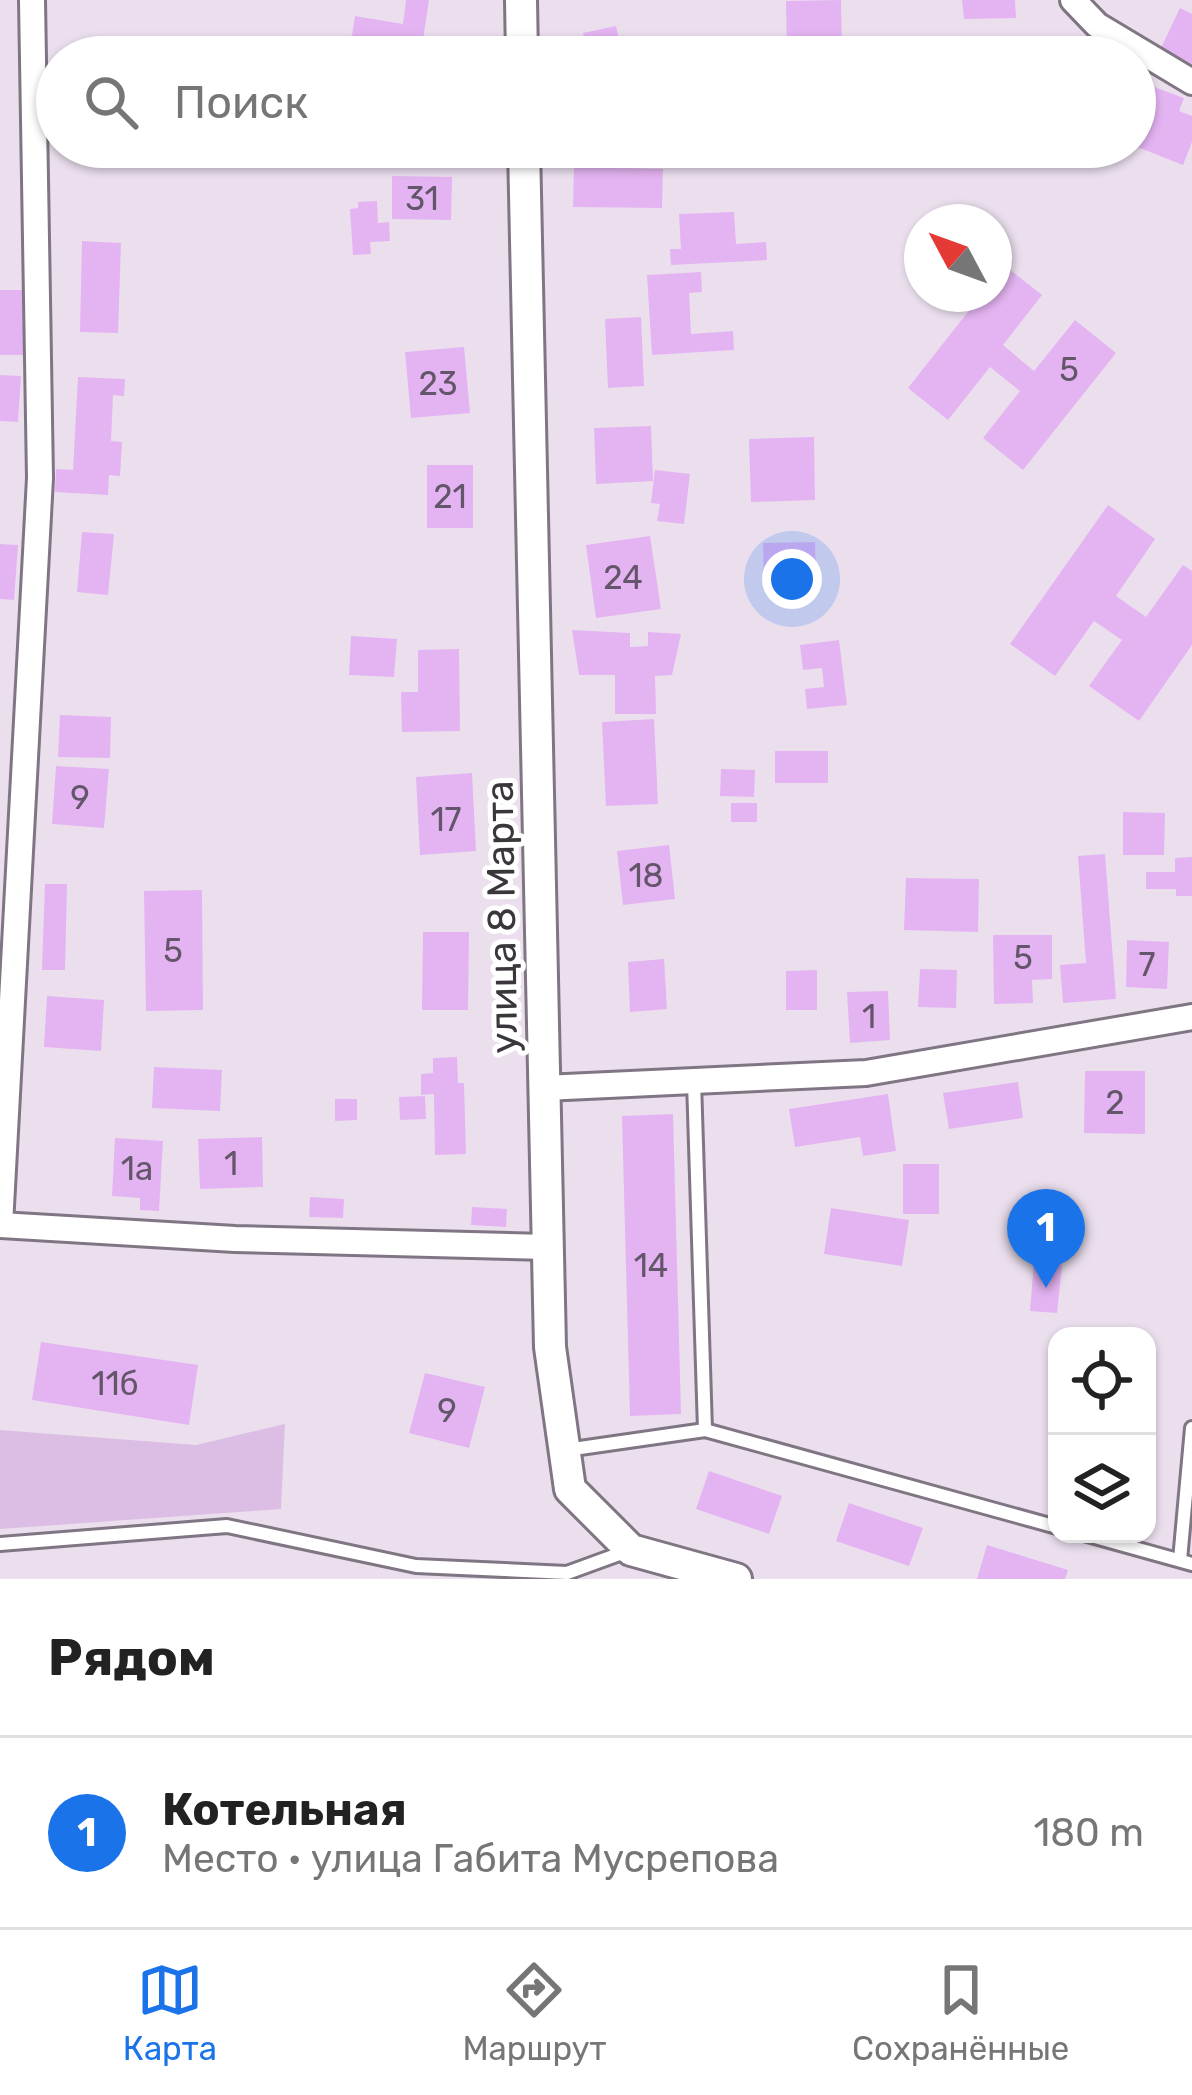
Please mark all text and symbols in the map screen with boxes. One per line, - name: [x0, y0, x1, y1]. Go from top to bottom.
- search box: [36, 36, 1156, 168]
- icon: search: [78, 69, 144, 135]
- text: Поиск: [174, 76, 308, 129]
- house number: 31: [405, 179, 439, 218]
- north arrow: [904, 204, 1012, 312]
- house number: 5: [1059, 350, 1079, 389]
- house number: 23: [418, 364, 458, 403]
- house number: 21: [433, 477, 467, 516]
- your location: [762, 549, 822, 609]
- house number: 24: [603, 558, 643, 597]
- house number: 9: [70, 778, 90, 817]
- street label: улица 8 Марта: [477, 780, 527, 1054]
- house number: 17: [430, 800, 462, 839]
- house number: 18: [628, 856, 664, 895]
- house number: 5: [163, 931, 183, 970]
- house number: 5: [1013, 938, 1033, 977]
- house number: 7: [1139, 945, 1156, 984]
- house number: 1: [862, 997, 876, 1036]
- house number: 2: [1105, 1083, 1125, 1122]
- house number: 1: [224, 1144, 238, 1183]
- house number: 1а: [121, 1149, 153, 1188]
- pin: 1: [1007, 1189, 1085, 1288]
- house number: 14: [634, 1246, 668, 1285]
- map controls: [1048, 1327, 1156, 1543]
- button: locate: [1048, 1327, 1156, 1435]
- house number: 11б: [91, 1364, 139, 1403]
- house number: 9: [437, 1391, 457, 1430]
- button: layers: [1048, 1435, 1156, 1543]
- text: Рядом: [48, 1627, 215, 1688]
- text: Котельная: [162, 1783, 407, 1836]
- text: 1: [77, 1810, 97, 1856]
- text: 180 m: [1034, 1810, 1144, 1856]
- text: Место · улица Габита Мусрепова: [162, 1836, 779, 1882]
- tab: Карта: [123, 1957, 217, 2068]
- tab: Маршрут: [462, 1957, 606, 2068]
- tab: Сохранённые: [852, 1957, 1069, 2068]

